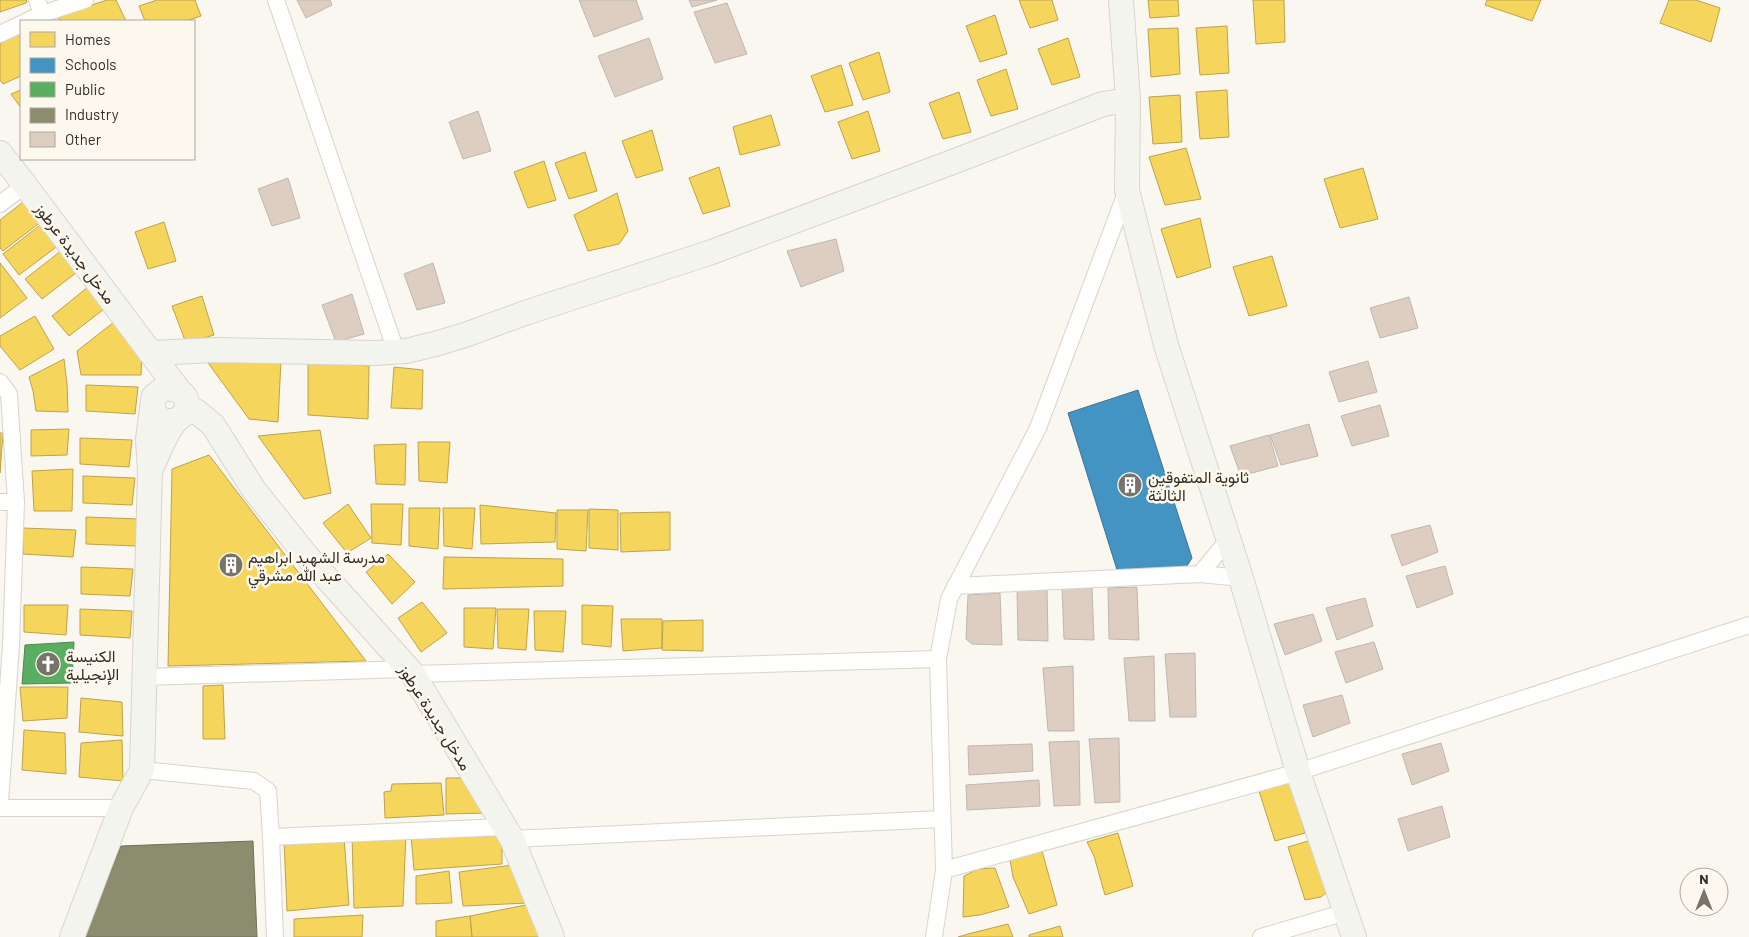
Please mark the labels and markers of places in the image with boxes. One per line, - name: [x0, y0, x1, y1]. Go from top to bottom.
- place label: ثانوية المتفوقين الثالثة: [1148, 467, 1249, 504]
- building icon: ثانوية المتفوقين الثالثة: [1117, 472, 1143, 498]
- place label: مدرسة الشهيد ابراهيم عبد الله مشرقي: [248, 547, 385, 589]
- building icon: مدرسة الشهيد ابراهيم عبد الله مشرقي: [218, 552, 244, 578]
- place label: الكنيسة الإنجيلية: [66, 646, 119, 685]
- church icon: الكنيسة الإنجيلية: [35, 651, 61, 677]

